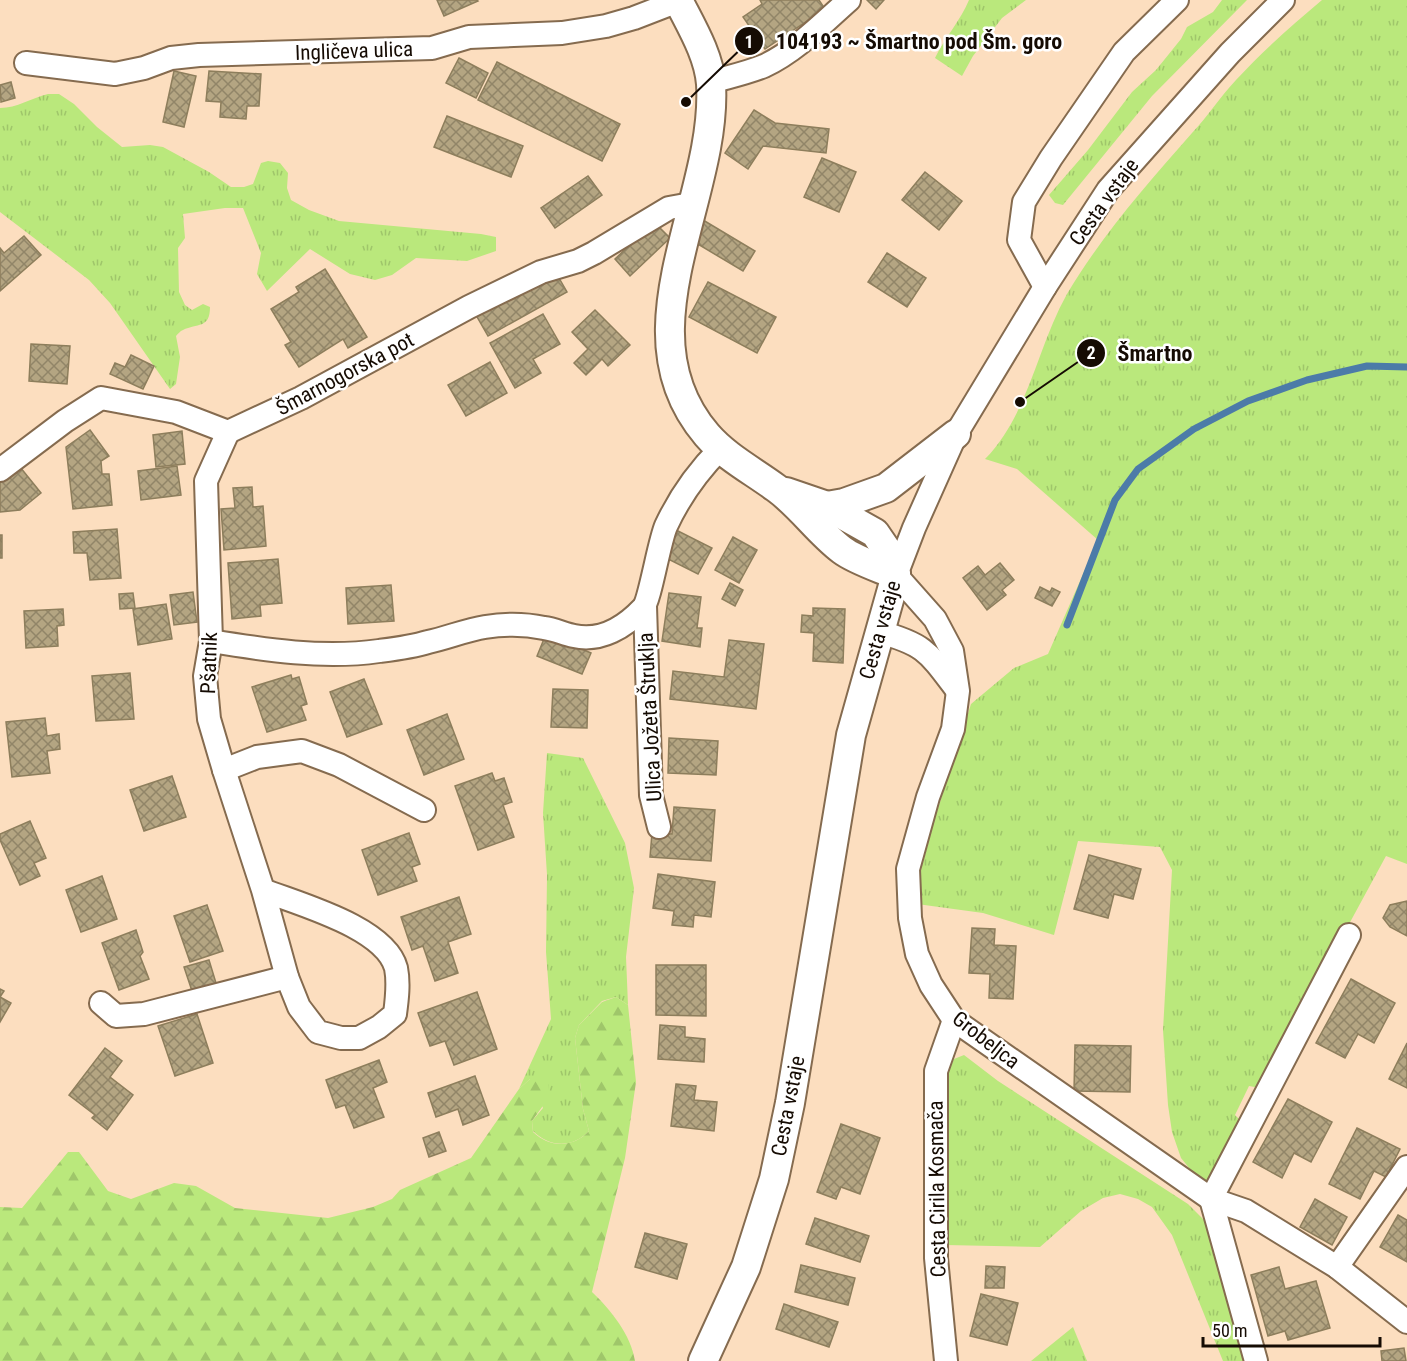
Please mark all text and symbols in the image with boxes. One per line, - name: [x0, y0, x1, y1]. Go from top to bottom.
- callout: 104193 ~ Šmartno pod Šm. goro: [734, 21, 1075, 61]
- text: 104193 ~ Šmartno pod Šm. goro: [776, 29, 1062, 54]
- text: 1: [744, 31, 754, 52]
- street label: Ingličeva ulica: [295, 37, 413, 65]
- street label: Cesta vstaje: [1064, 154, 1144, 250]
- street label: Šmarnogorska pot: [272, 328, 418, 420]
- callout: Šmartno: [1076, 333, 1205, 373]
- text: Šmartno: [1118, 341, 1192, 366]
- text: 2: [1086, 342, 1096, 363]
- street label: Cesta vstaje: [854, 578, 906, 682]
- street label: Pšatnik: [196, 631, 222, 694]
- street label: Ulica Jožeta Štruklja: [634, 632, 666, 802]
- street label: Grobeljca: [948, 1006, 1024, 1074]
- street label: Cesta vstaje: [767, 1054, 810, 1158]
- street label: Cesta Cirila Kosmača: [923, 1100, 951, 1278]
- scale bar: [1203, 1310, 1380, 1348]
- text: 50 m: [1212, 1320, 1247, 1341]

